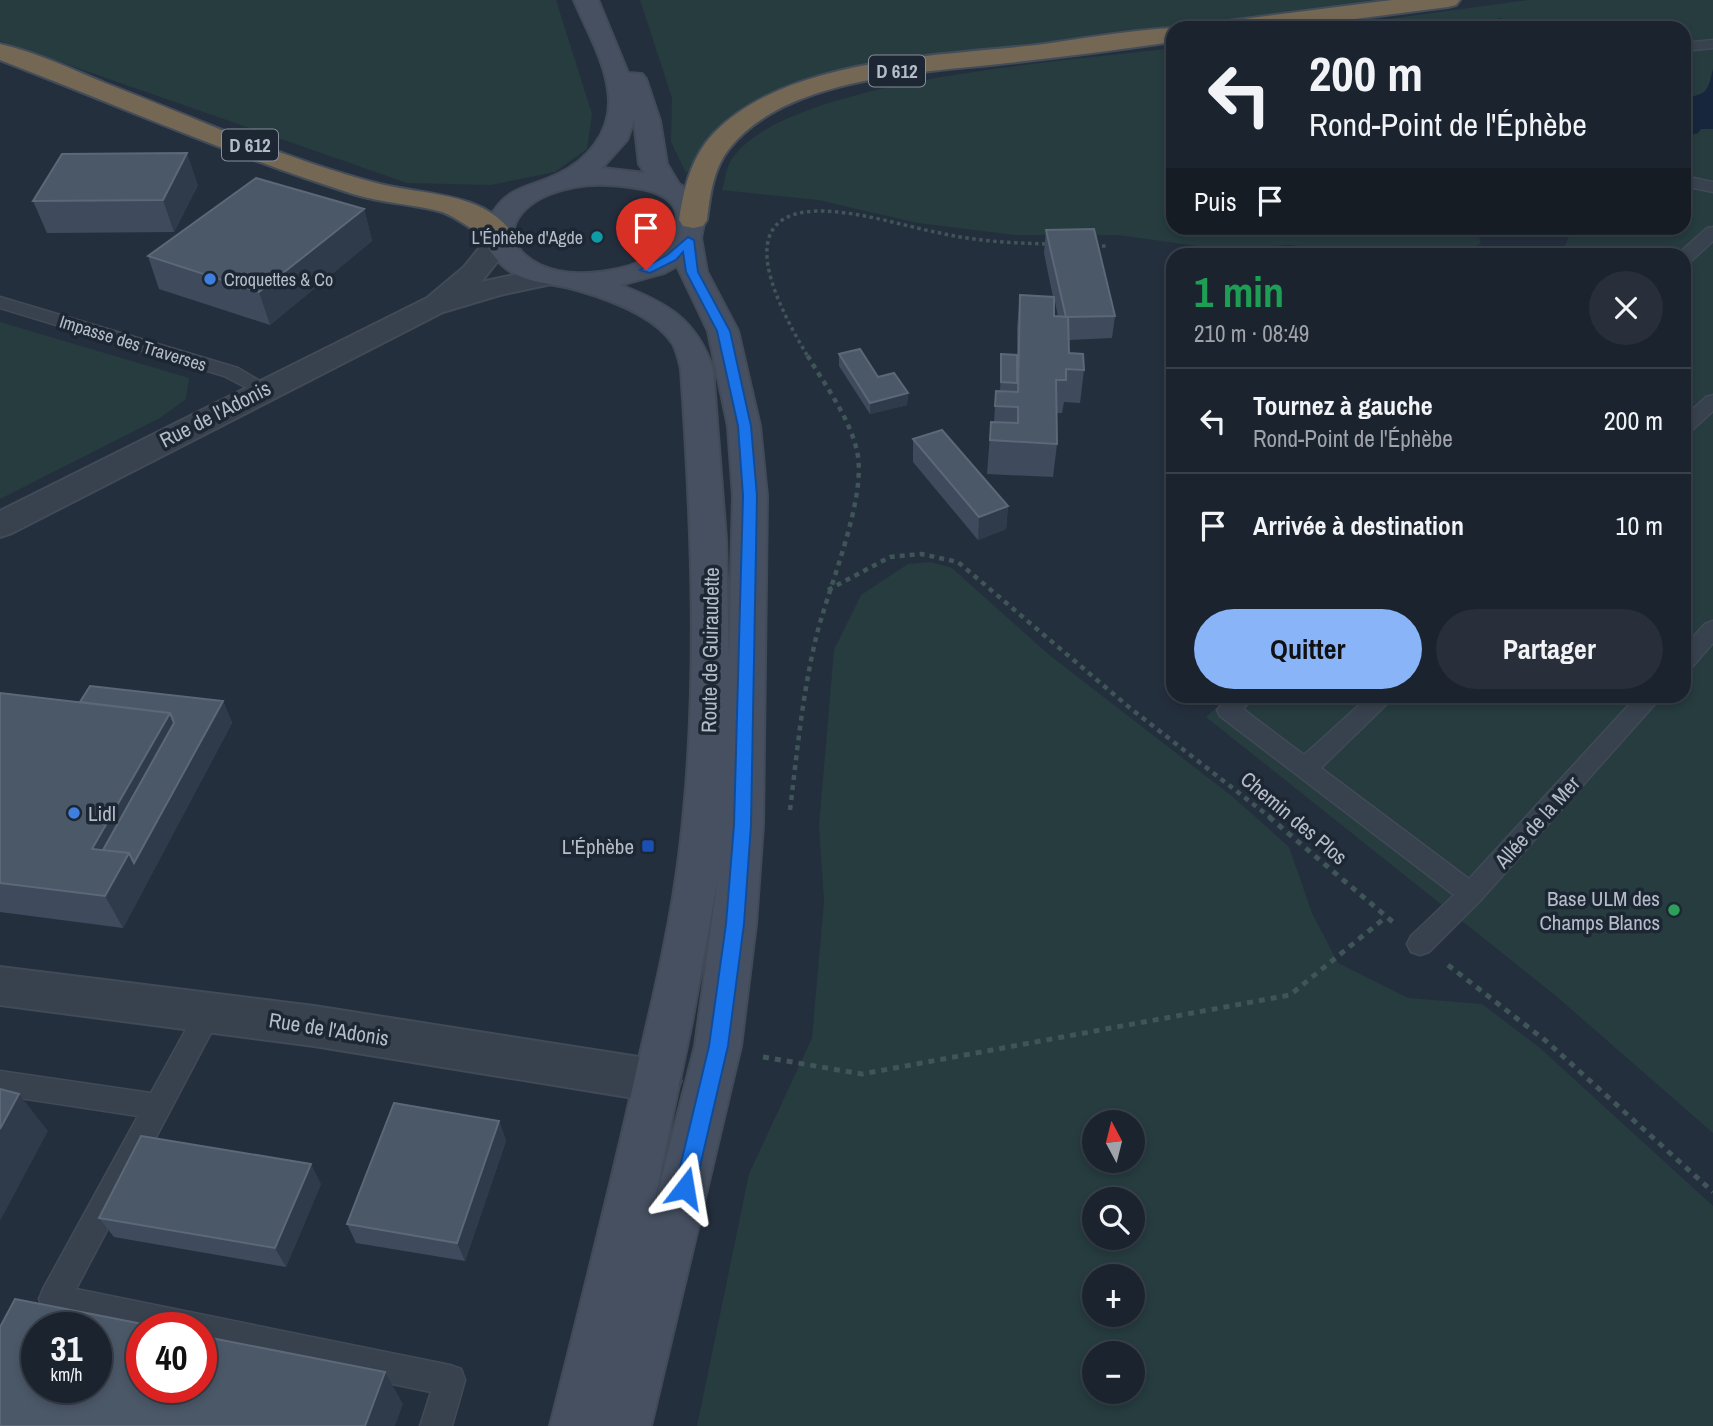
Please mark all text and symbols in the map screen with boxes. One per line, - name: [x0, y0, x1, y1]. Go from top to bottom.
- text: 200 m: [1309, 40, 1423, 106]
- icon: left: [1194, 49, 1285, 140]
- road number: D 612: [869, 55, 925, 86]
- text: Rond-Point de l'Éphèbe: [1309, 103, 1587, 146]
- road number: D 612: [222, 130, 278, 160]
- icon: arrive: [1251, 182, 1289, 220]
- text: Puis: [1194, 184, 1237, 219]
- pin: [616, 198, 676, 270]
- icon: arrive: [627, 209, 665, 247]
- place label: L'Éphèbe d'Agde: [471, 225, 583, 250]
- marker: L'Éphèbe d'Agde: [589, 229, 605, 245]
- text: 1 min: [1194, 264, 1284, 320]
- place label: Croquettes & Co: [224, 267, 333, 292]
- marker: Croquettes & Co: [202, 271, 218, 287]
- button: close: [1589, 271, 1663, 345]
- street label: Impasse des Traverses: [56, 309, 210, 377]
- text: 210 m · 08:49: [1194, 318, 1309, 349]
- street label: Rue de l'Adonis: [154, 374, 276, 454]
- text: Tournez à gauche: [1253, 388, 1433, 423]
- icon: left: [1194, 402, 1232, 440]
- text: 200 m: [1604, 403, 1663, 438]
- text: Rond-Point de l'Éphèbe: [1253, 423, 1453, 454]
- icon: arrive: [1194, 507, 1232, 545]
- text: Arrivée à destination: [1253, 508, 1464, 543]
- text: 10 m: [1616, 508, 1663, 543]
- street label: Route de Guiraudette: [694, 567, 726, 733]
- button: Quitter: [1194, 609, 1422, 689]
- button: Partager: [1436, 609, 1663, 689]
- street label: Chemin des Plos: [1234, 765, 1354, 871]
- street label: Allée de la Mer: [1487, 769, 1586, 875]
- place label: Lidl: [88, 799, 116, 828]
- marker: Lidl: [66, 805, 82, 821]
- place label: L'Éphèbe: [562, 832, 634, 861]
- marker: L'Éphèbe: [640, 838, 656, 854]
- place label: Base ULM des Champs Blancs: [1539, 884, 1660, 937]
- marker: Base ULM des Champs Blancs: [1666, 902, 1682, 918]
- street label: Rue de l'Adonis: [267, 1005, 391, 1053]
- north arrow: [1082, 1110, 1144, 1172]
- map controls: [1082, 1110, 1145, 1404]
- position arrow: [648, 1151, 722, 1225]
- button: search: [1082, 1187, 1145, 1250]
- button: +: [1082, 1264, 1145, 1327]
- speed limit sign: 40: [126, 1312, 217, 1403]
- text: 31: [51, 1325, 82, 1372]
- button: −: [1082, 1341, 1145, 1404]
- text: km/h: [51, 1362, 83, 1387]

